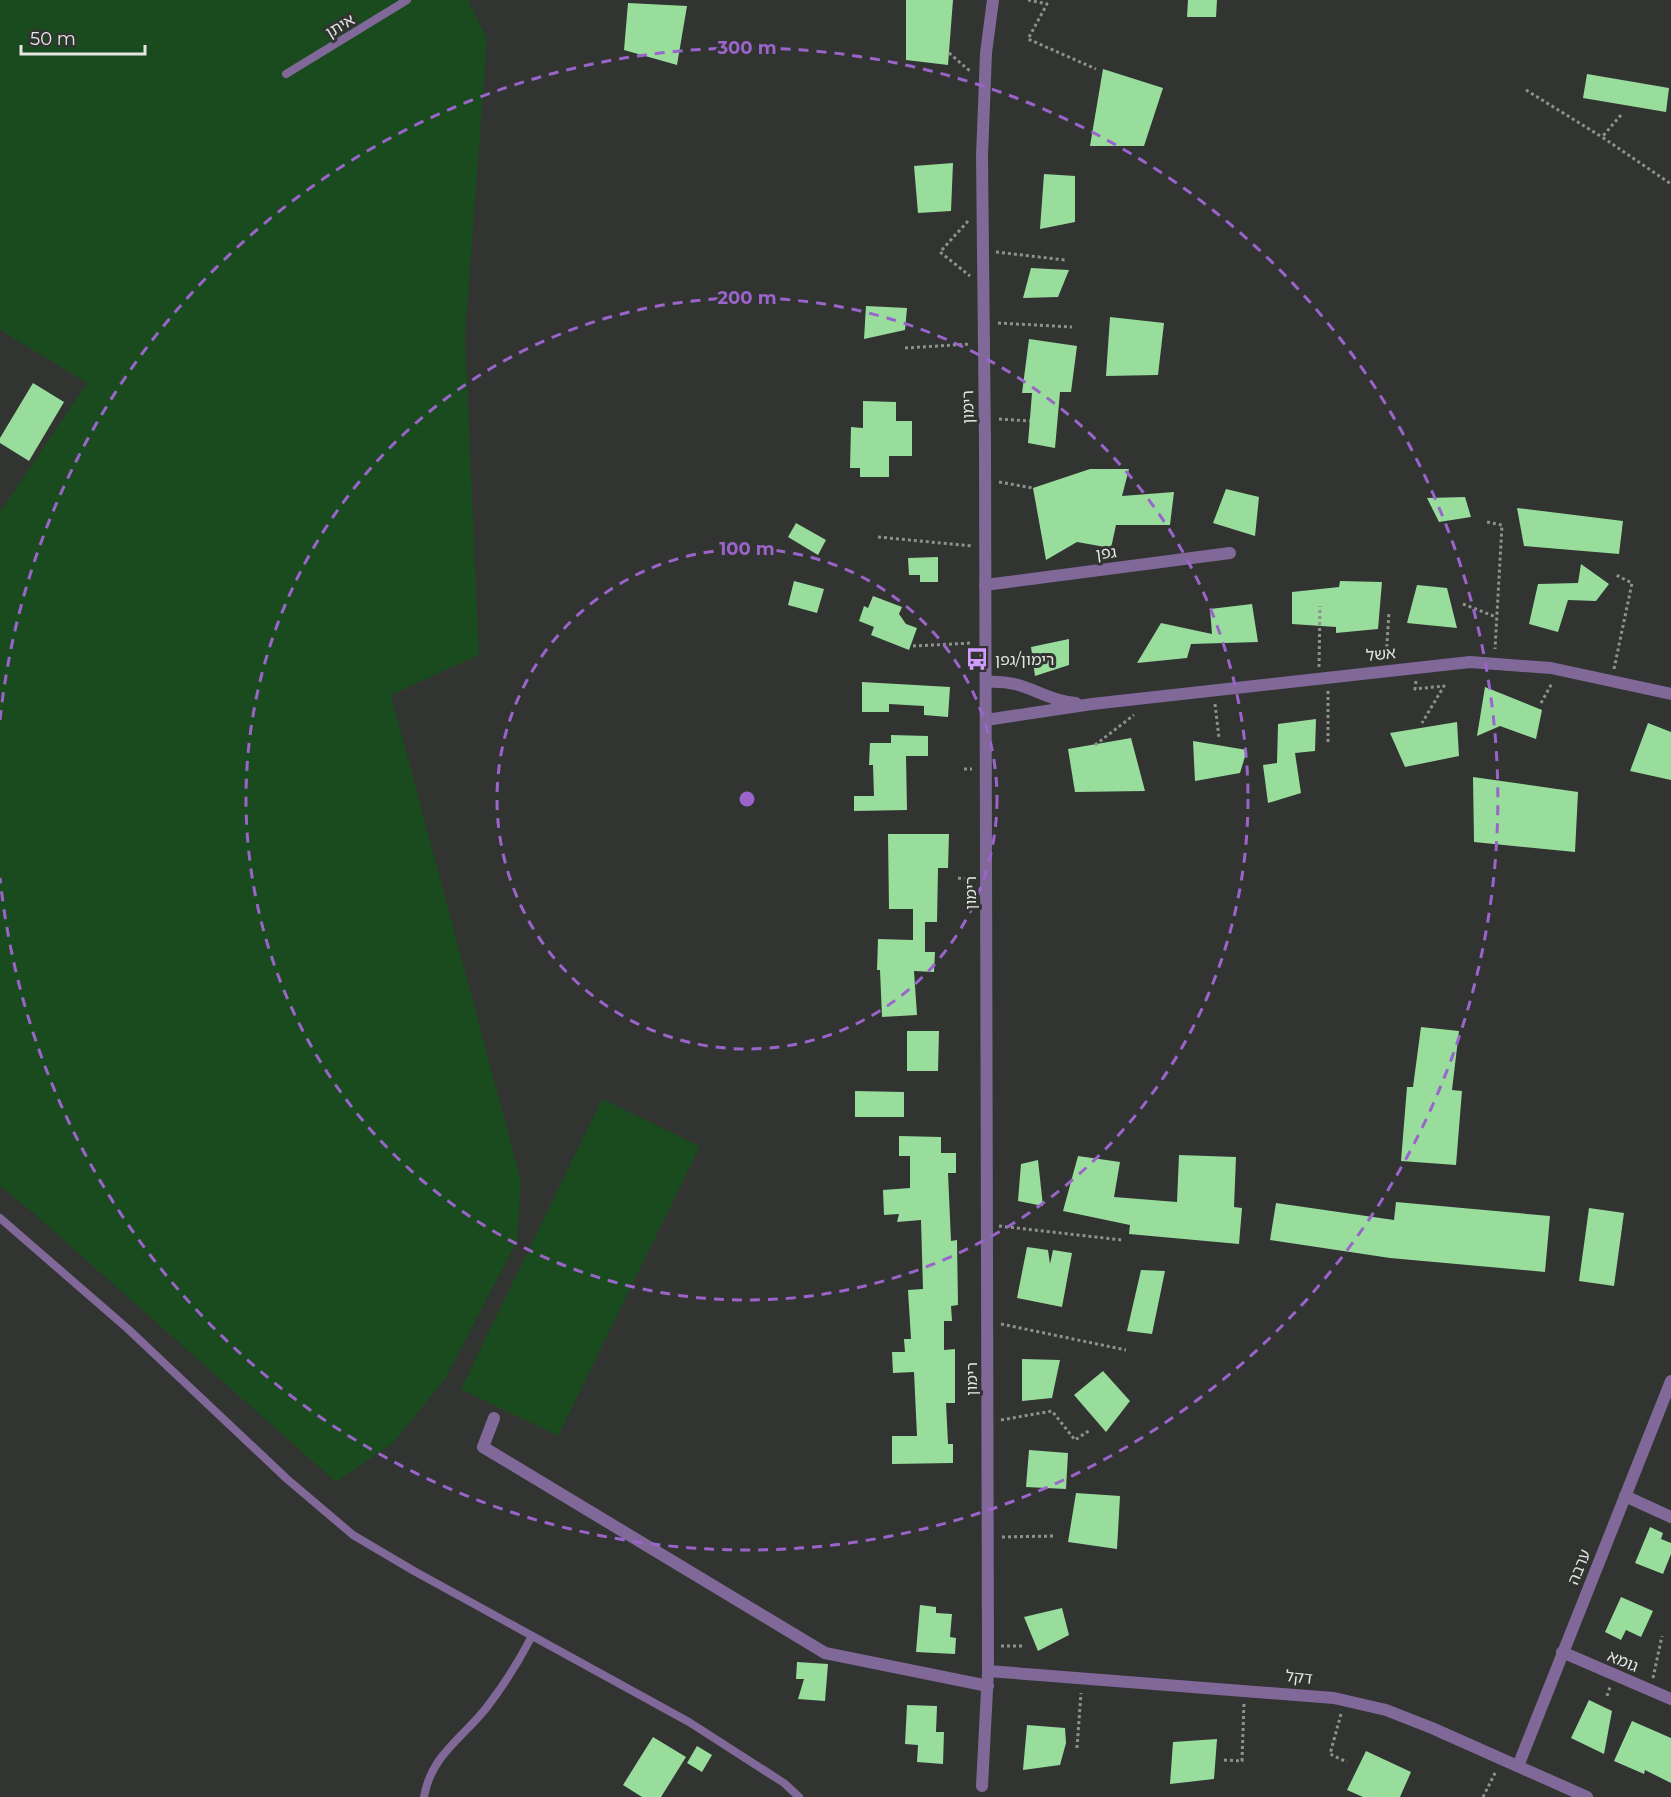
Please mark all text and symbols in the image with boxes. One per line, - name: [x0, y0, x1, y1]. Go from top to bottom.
- street label: איתן: [322, 10, 358, 42]
- scale bar: [21, 18, 146, 56]
- text: 50 m: [30, 28, 76, 50]
- text: 300 m: [716, 37, 777, 59]
- text: 200 m: [717, 287, 777, 309]
- street label: רימון: [958, 390, 978, 424]
- text: 100 m: [719, 538, 775, 560]
- street label: גפן: [1095, 542, 1117, 564]
- street label: אשל: [1365, 643, 1397, 665]
- bus stop icon: רימון/גפן: [964, 646, 990, 672]
- place label: רימון/גפן: [995, 650, 1054, 669]
- centre of rings: [737, 789, 757, 809]
- street label: רימון: [961, 876, 980, 910]
- street label: רימון: [962, 1362, 981, 1396]
- street label: ערבה: [1563, 1547, 1595, 1587]
- street label: גומא: [1605, 1646, 1641, 1676]
- street label: דקל: [1285, 1666, 1314, 1688]

